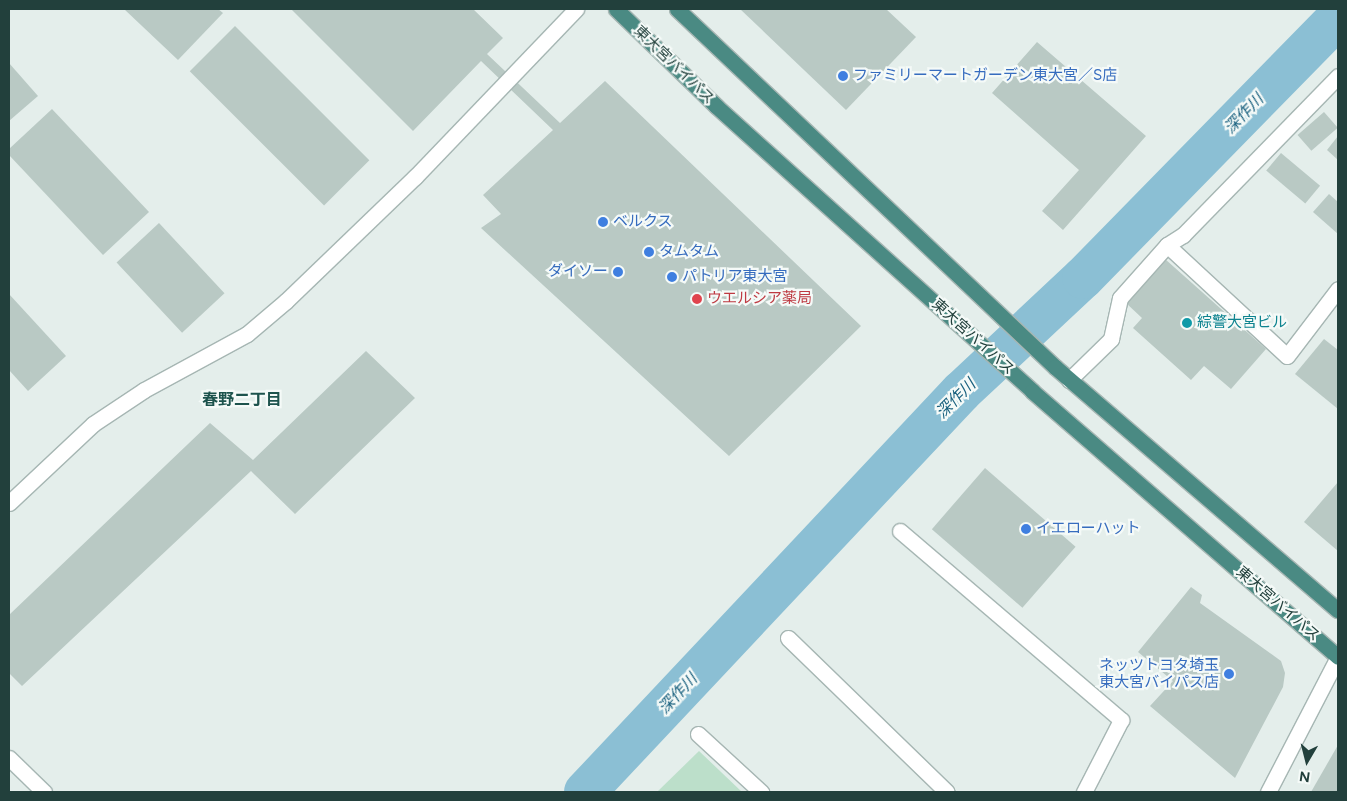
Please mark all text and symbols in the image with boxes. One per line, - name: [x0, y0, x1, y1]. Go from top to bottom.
- street label: 東大宮バイパス: [630, 22, 718, 108]
- place label: ファミリーマートガーデン東大宮／S店: [853, 67, 1117, 85]
- marker: ファミリーマートガーデン東大宮／S店: [837, 70, 849, 82]
- water label: 深作川: [1220, 90, 1268, 138]
- place label: ベルクス: [613, 213, 673, 231]
- marker: ベルクス: [597, 216, 609, 228]
- place label: タムタム: [659, 243, 719, 261]
- marker: タムタム: [643, 246, 655, 258]
- place label: ダイソー: [548, 263, 608, 281]
- marker: ダイソー: [612, 266, 624, 278]
- place label: パトリア東大宮: [682, 268, 787, 286]
- marker: パトリア東大宮: [666, 271, 678, 283]
- place label: ウエルシア薬局: [707, 290, 812, 308]
- marker: ウエルシア薬局: [691, 293, 703, 305]
- street label: 東大宮バイパス: [928, 295, 1018, 379]
- place label: 綜警大宮ビル: [1197, 314, 1287, 332]
- marker: 綜警大宮ビル: [1181, 317, 1193, 329]
- water label: 深作川: [932, 375, 980, 423]
- district label: 春野二丁目: [202, 390, 282, 410]
- place label: イエローハット: [1036, 520, 1141, 538]
- marker: イエローハット: [1020, 523, 1032, 535]
- street label: 東大宮バイパス: [1232, 563, 1324, 645]
- place label: ネッツトヨタ埼玉 東大宮バイパス店: [1099, 656, 1219, 691]
- marker: ネッツトヨタ埼玉 東大宮バイパス店: [1223, 668, 1235, 680]
- water label: 深作川: [655, 670, 701, 718]
- north arrow: [1282, 736, 1332, 786]
- text: N: [1298, 767, 1311, 786]

